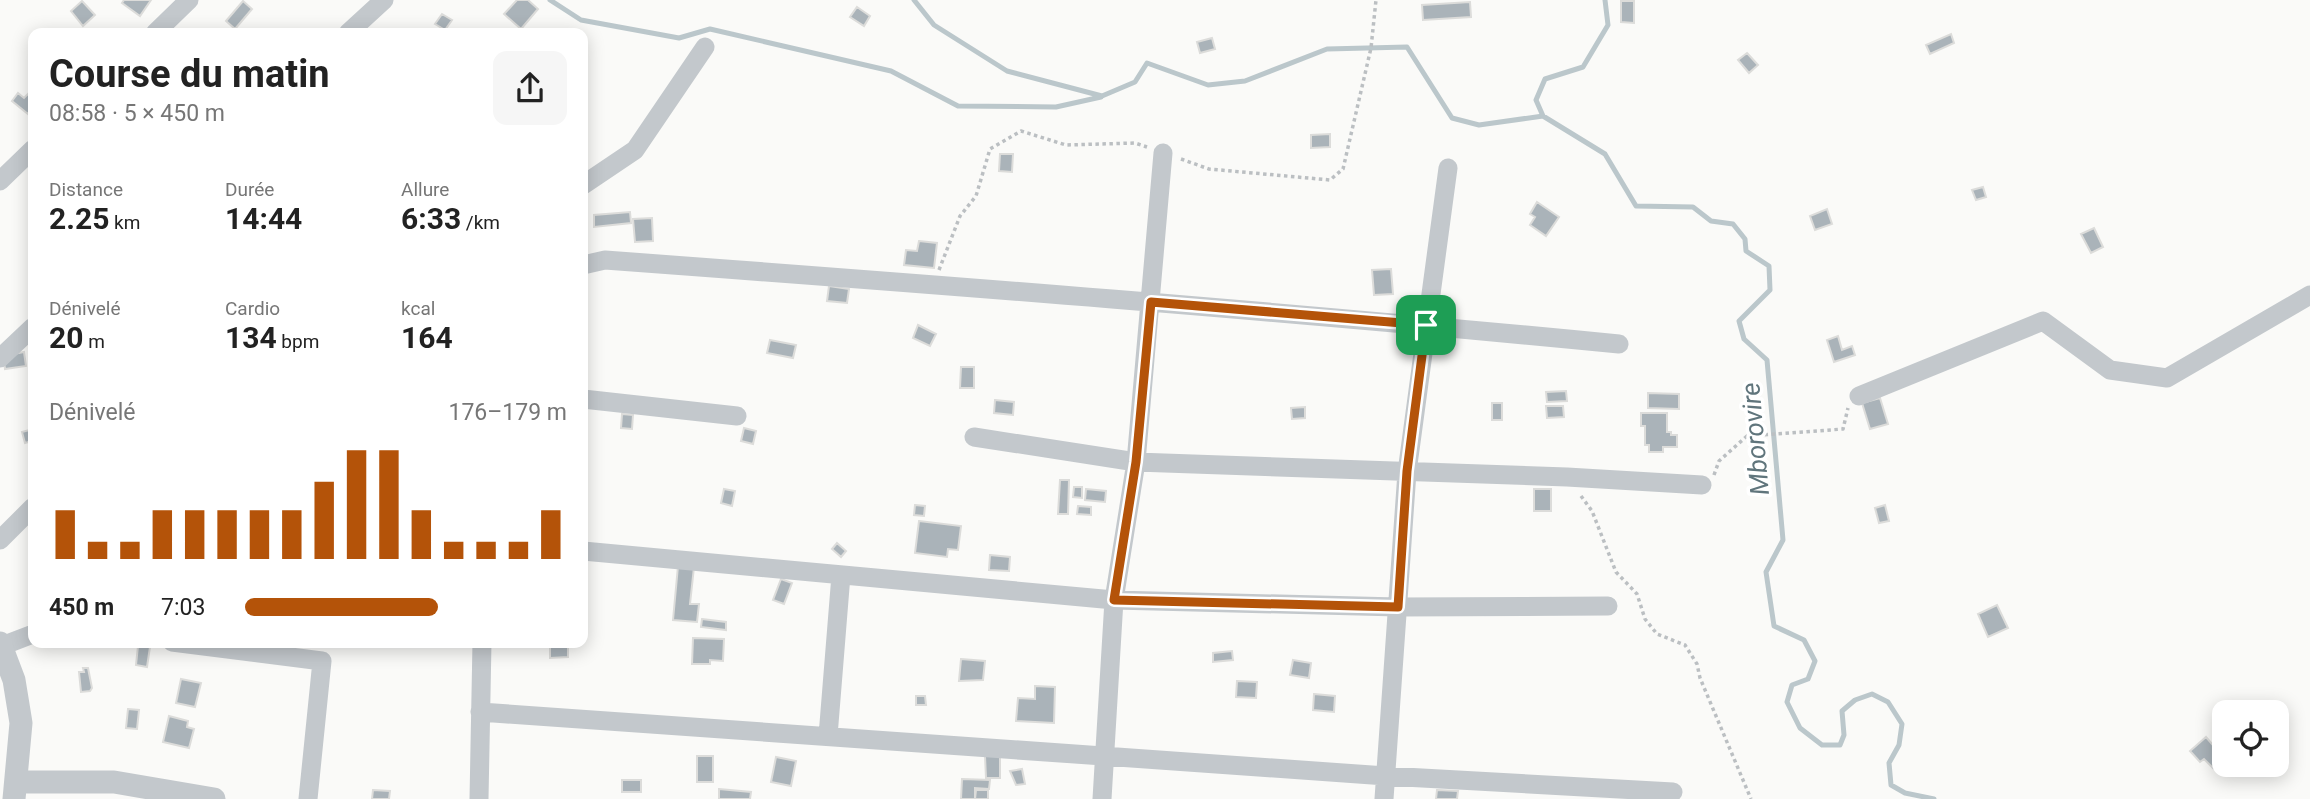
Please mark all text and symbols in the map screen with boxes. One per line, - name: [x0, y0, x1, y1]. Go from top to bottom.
- button: share: [493, 51, 567, 125]
- text: Course du matin: [49, 52, 330, 96]
- text: 08:58 · 5 × 450 m: [49, 100, 225, 127]
- text: Distance: [49, 178, 123, 201]
- text: Durée: [225, 178, 274, 201]
- text: Allure: [401, 178, 449, 201]
- text: 2.25: [49, 201, 109, 236]
- text: 14:44: [225, 201, 302, 236]
- text: 6:33: [401, 201, 461, 236]
- text: km: [109, 211, 140, 234]
- text: /km: [461, 211, 500, 234]
- pin: [1396, 295, 1456, 355]
- text: Dénivelé: [49, 297, 121, 320]
- text: Cardio: [225, 297, 280, 320]
- text: kcal: [401, 297, 435, 320]
- icon: arrive: [1407, 306, 1445, 344]
- text: 20: [49, 320, 83, 355]
- text: 134: [225, 320, 277, 355]
- text: 164: [401, 320, 453, 355]
- text: m: [83, 330, 105, 353]
- text: bpm: [277, 330, 319, 353]
- water label: Mborovire: [1735, 381, 1775, 497]
- text: Dénivelé: [49, 399, 136, 426]
- text: 176–179 m: [448, 399, 567, 426]
- text: 450 m: [49, 594, 114, 621]
- text: 7:03: [161, 594, 205, 621]
- map controls: [2212, 700, 2289, 777]
- button: locate: [2212, 700, 2289, 777]

